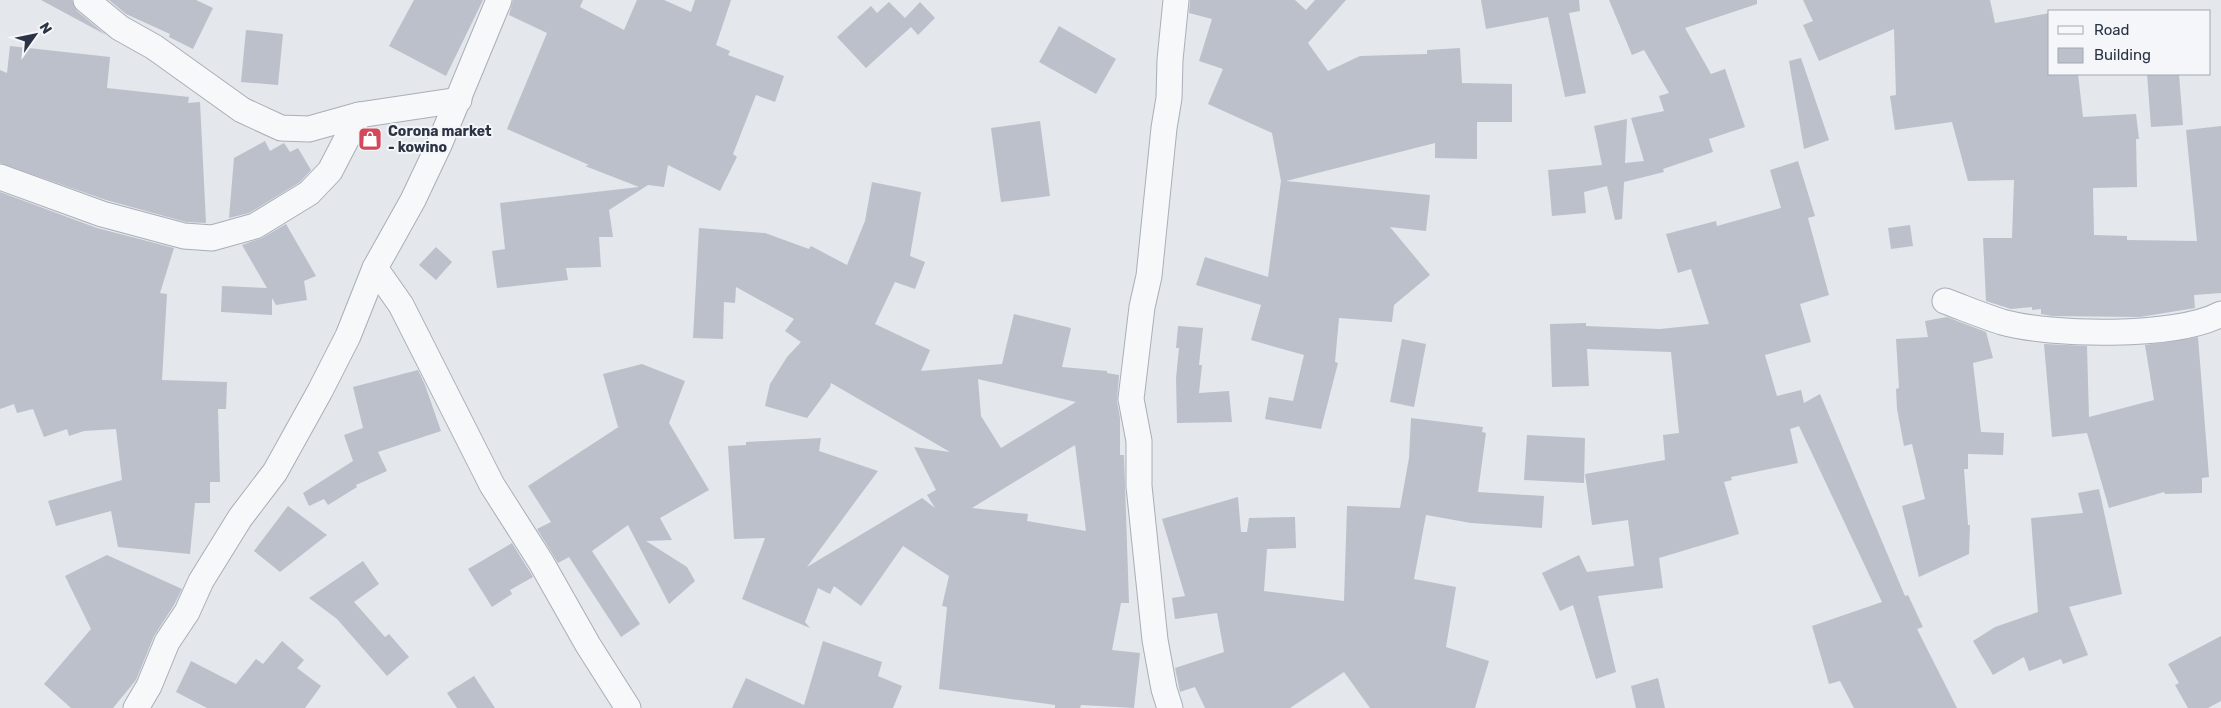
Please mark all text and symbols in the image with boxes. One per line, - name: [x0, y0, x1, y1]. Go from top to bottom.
- north arrow: [10, 10, 60, 60]
- legend: [2048, 10, 2211, 75]
- text: N: [36, 19, 55, 37]
- text: Road: [2094, 21, 2130, 39]
- text: Building: [2094, 46, 2151, 64]
- place label: Corona market - kowino: [388, 123, 492, 156]
- shop icon: Corona market - kowino: [357, 126, 383, 152]

